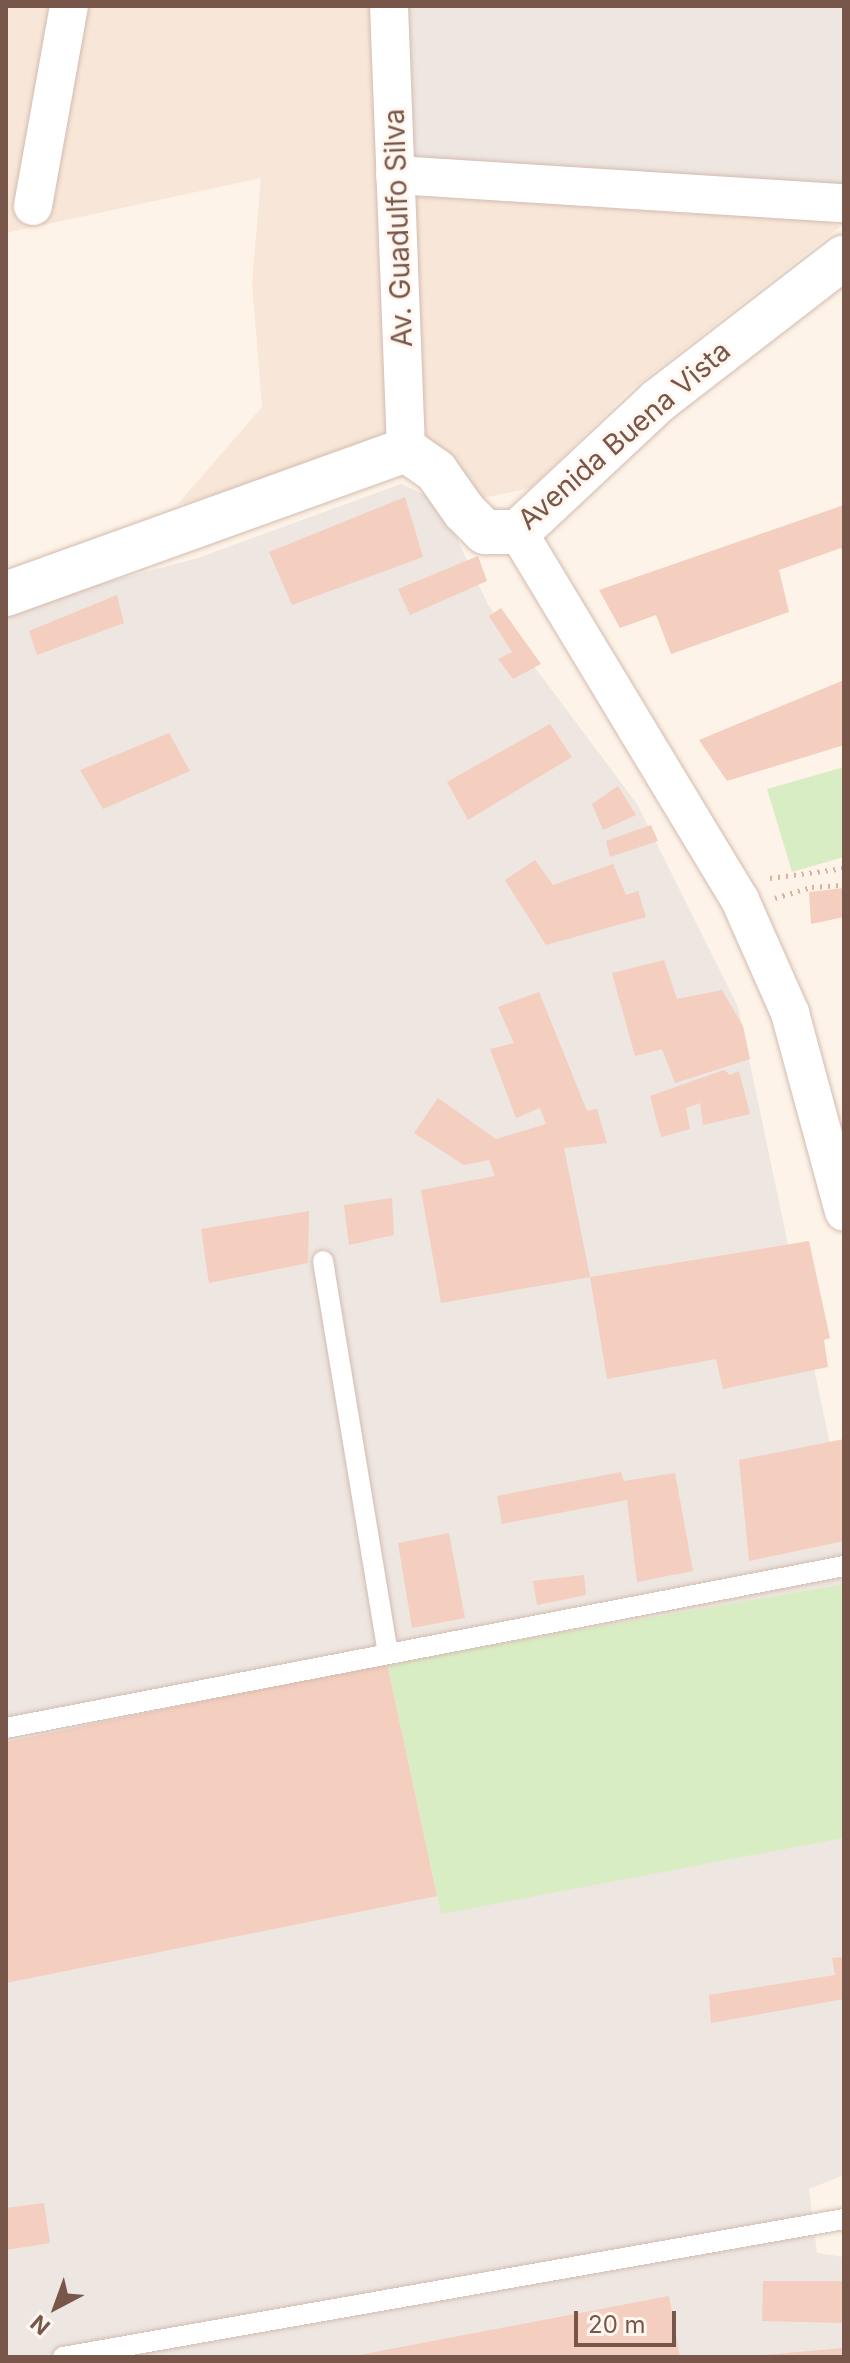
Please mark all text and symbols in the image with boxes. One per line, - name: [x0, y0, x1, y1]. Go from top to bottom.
- street label: Av. Guadulfo Silva: [377, 108, 419, 348]
- street label: Avenida Buena Vista: [511, 334, 737, 536]
- north arrow: [16, 2267, 96, 2347]
- scale bar: [578, 2295, 680, 2345]
- text: N: [25, 2310, 55, 2340]
- text: 20 m: [588, 2310, 646, 2339]

